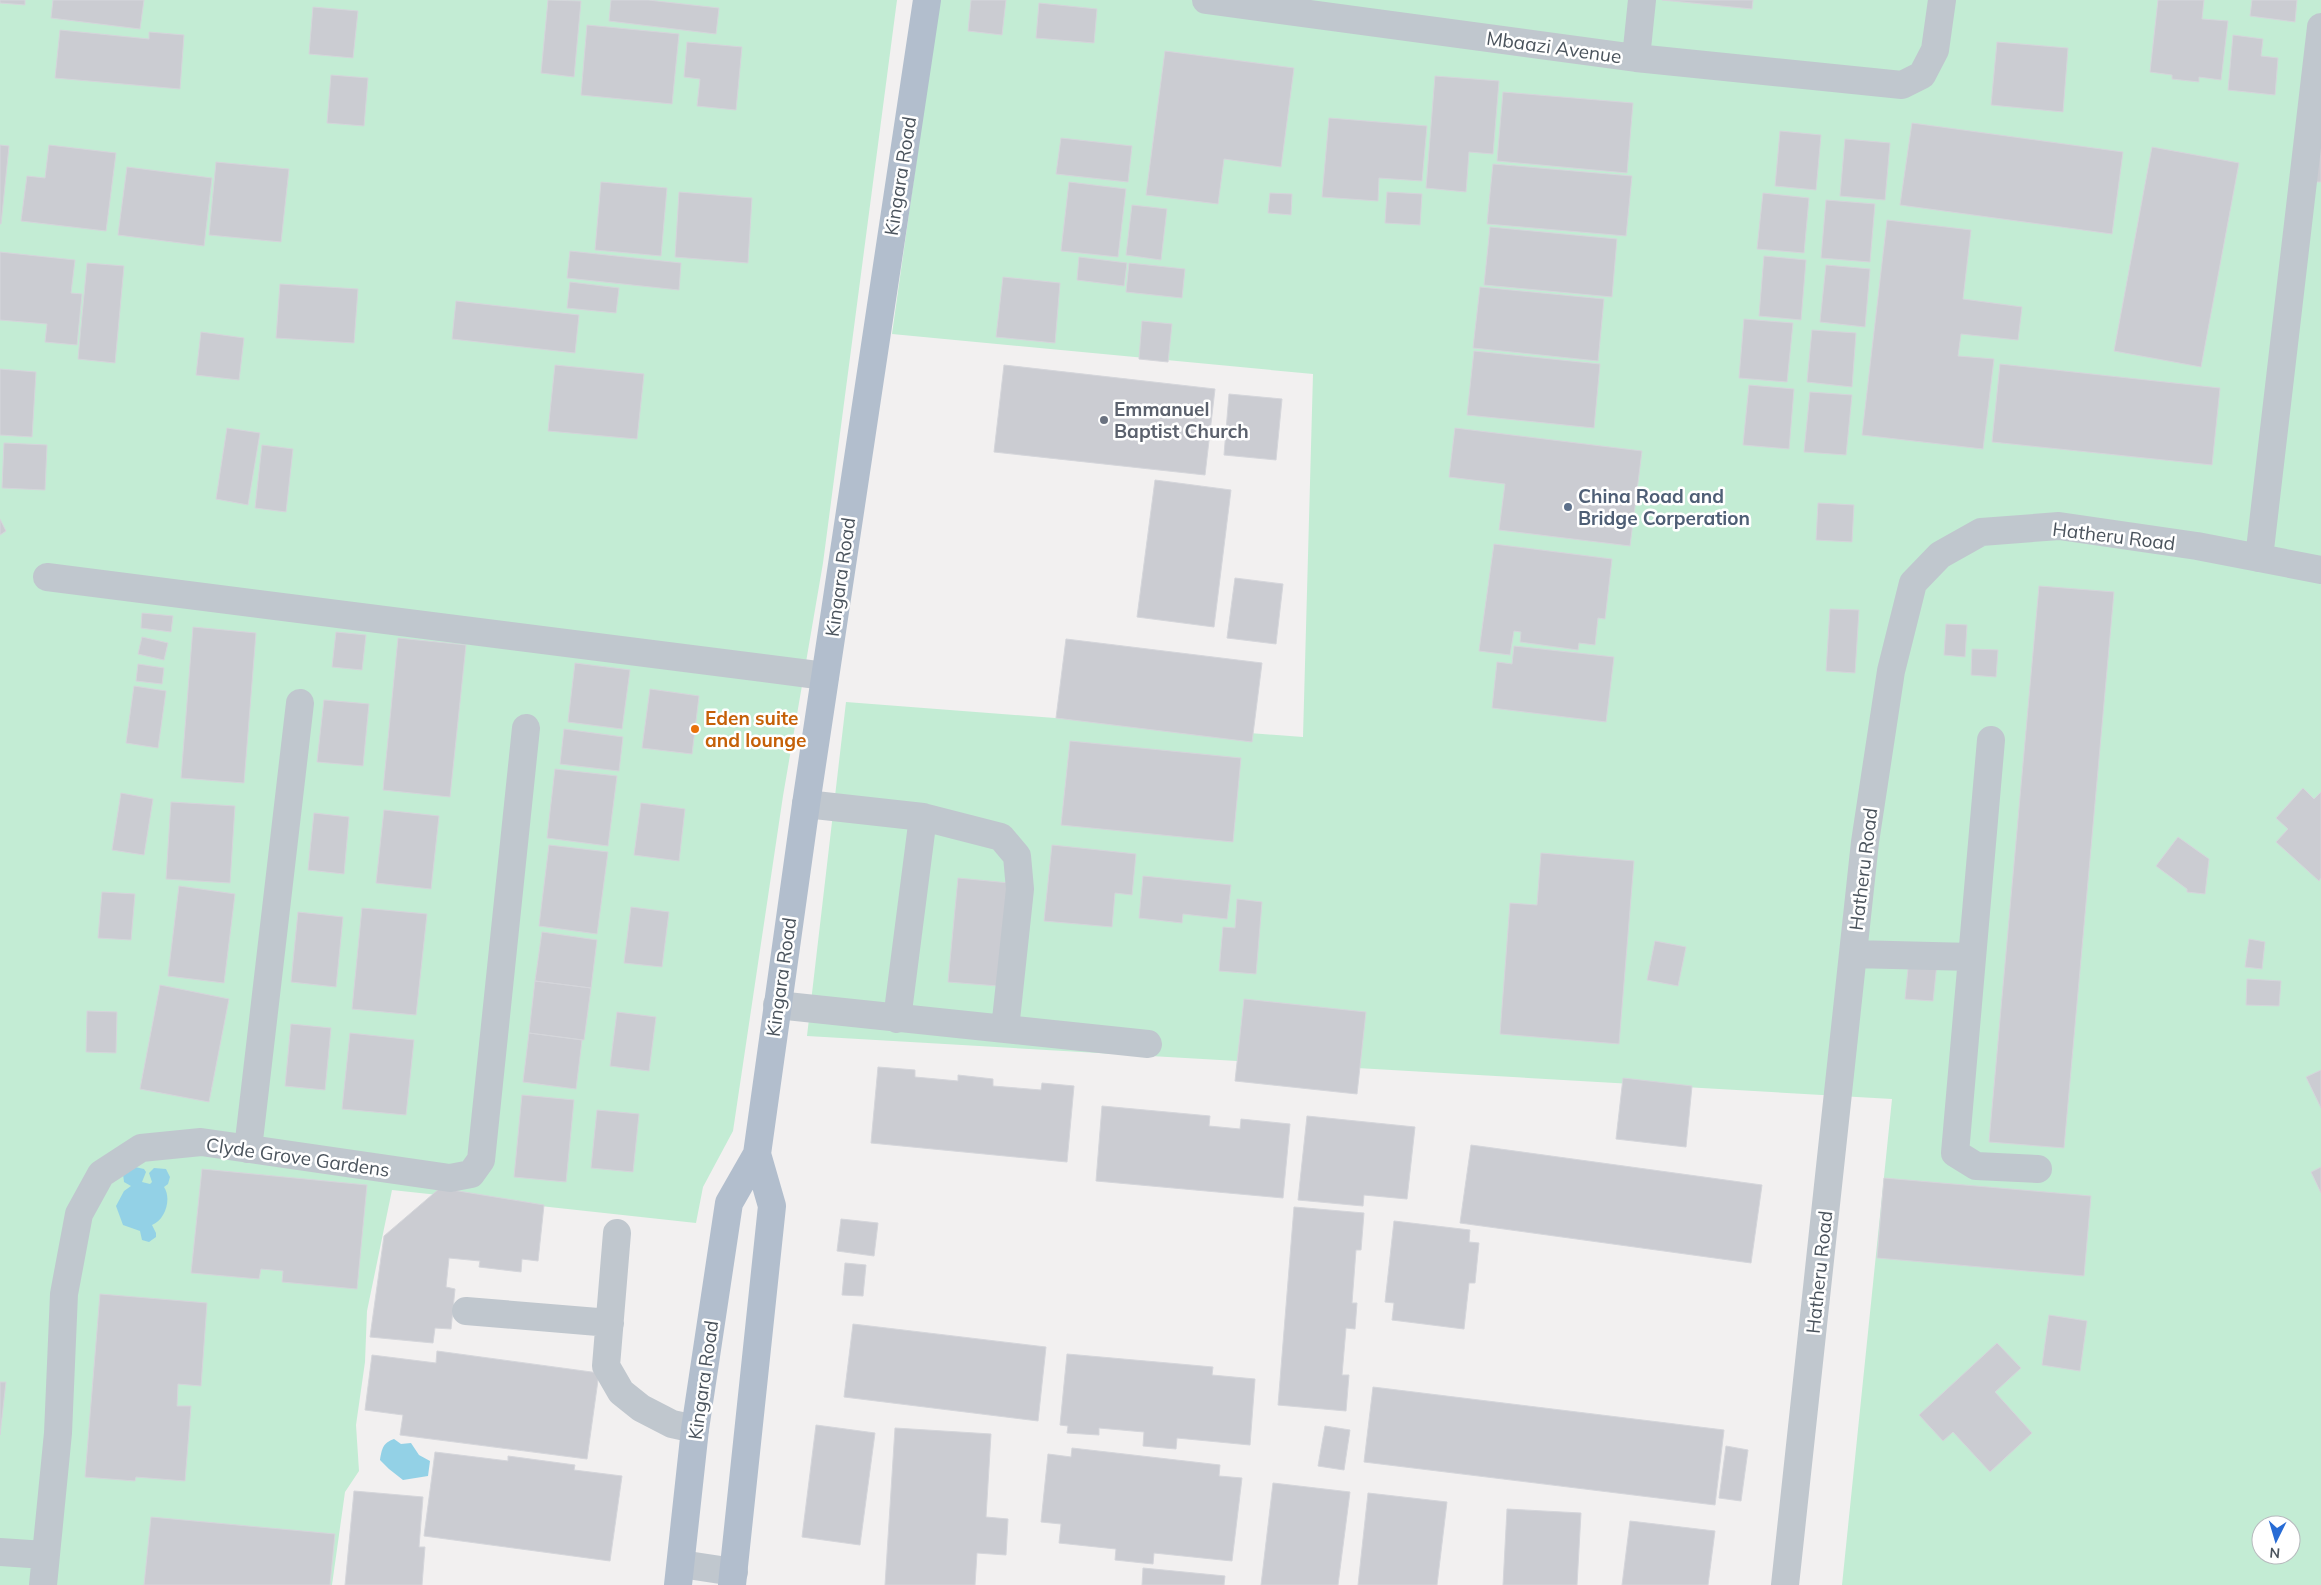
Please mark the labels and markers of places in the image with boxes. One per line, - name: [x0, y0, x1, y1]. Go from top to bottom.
- place label: Emmanuel Baptist Church: [1114, 397, 1249, 443]
- marker: Emmanuel Baptist Church: [1098, 414, 1110, 426]
- place label: China Road and Bridge Corperation: [1578, 484, 1750, 530]
- marker: China Road and Bridge Corperation: [1562, 501, 1574, 513]
- place label: Eden suite and lounge: [705, 706, 806, 752]
- marker: Eden suite and lounge: [689, 723, 701, 735]

